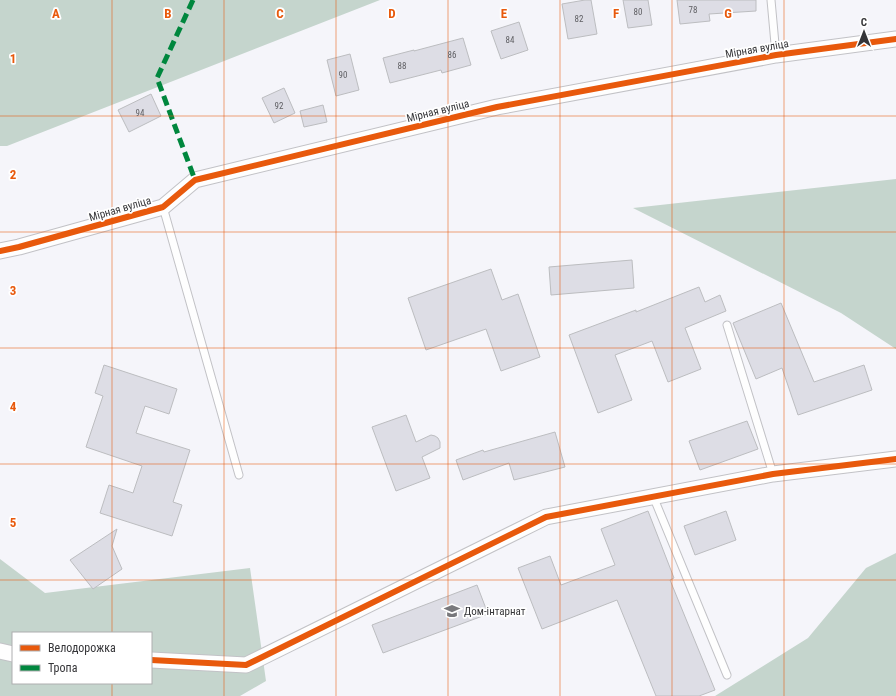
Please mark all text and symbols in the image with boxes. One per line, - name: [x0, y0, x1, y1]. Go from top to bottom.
- house number: 78: [689, 5, 697, 15]
- text: A: [52, 6, 60, 21]
- text: B: [164, 6, 172, 21]
- text: C: [276, 6, 284, 21]
- text: D: [388, 6, 396, 21]
- text: E: [501, 6, 508, 21]
- text: F: [613, 6, 619, 21]
- text: G: [724, 6, 732, 21]
- house number: 80: [634, 7, 642, 17]
- north arrow: [844, 12, 884, 52]
- house number: 82: [575, 14, 584, 24]
- text: С: [861, 16, 867, 29]
- house number: 84: [506, 35, 515, 45]
- street label: Мірная вуліца: [724, 37, 790, 61]
- house number: 86: [448, 50, 456, 60]
- text: 1: [10, 51, 16, 66]
- house number: 88: [398, 61, 406, 71]
- house number: 90: [339, 70, 347, 80]
- street label: Мірная вуліца: [405, 97, 471, 125]
- house number: 92: [275, 101, 284, 111]
- house number: 94: [136, 108, 145, 118]
- text: 2: [10, 167, 17, 182]
- street label: Мірная вуліца: [87, 194, 153, 224]
- text: 3: [10, 283, 16, 298]
- text: 4: [10, 399, 17, 414]
- text: 5: [10, 515, 17, 530]
- school or university icon: Дом-інтарнат: [443, 602, 461, 620]
- place label: Дом-інтарнат: [464, 605, 526, 618]
- legend: [12, 632, 152, 684]
- text: Велодорожка: [48, 641, 116, 655]
- text: Тропа: [48, 661, 78, 675]

